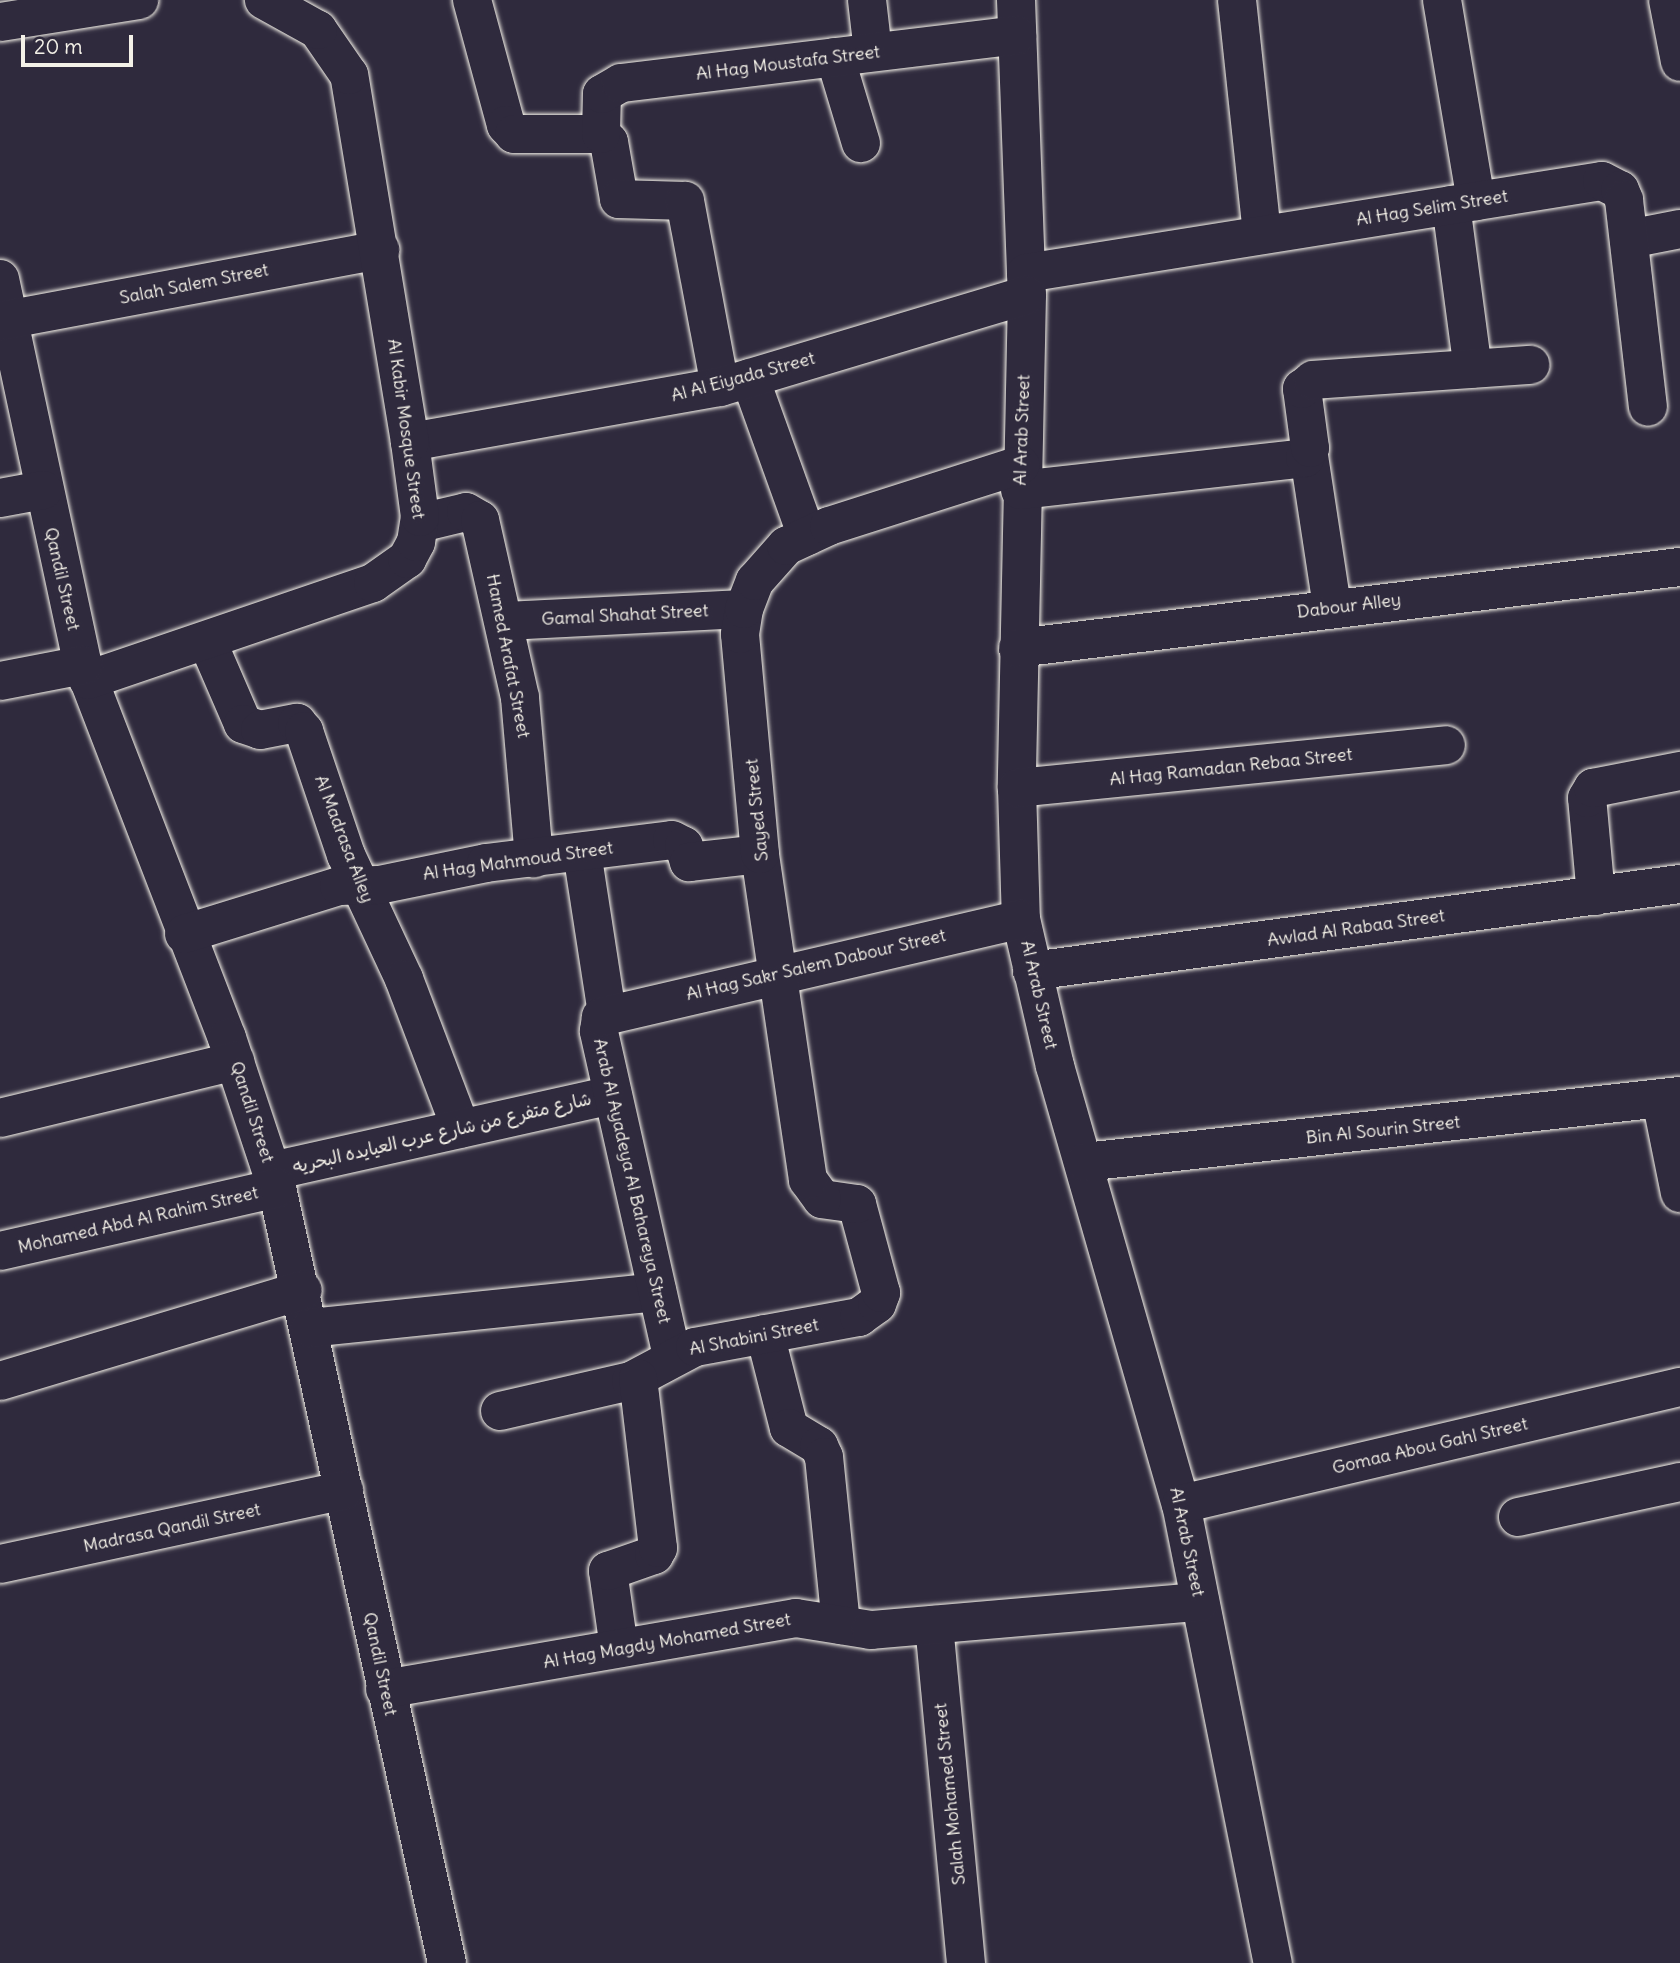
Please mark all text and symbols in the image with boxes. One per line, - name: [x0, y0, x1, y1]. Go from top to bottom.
- scale bar: [24, 21, 136, 65]
- text: 20 m: [34, 33, 83, 60]
- street label: Al Hag Moustafa Street: [695, 41, 881, 85]
- street label: Al Hag Selim Street: [1355, 185, 1509, 231]
- street label: Salah Salem Street: [118, 259, 270, 309]
- street label: Al Kabir Mosque Street: [383, 337, 429, 521]
- street label: Al Al Eiyada Street: [669, 347, 817, 407]
- street label: Al Arab Street: [1009, 374, 1035, 486]
- street label: Qandil Street: [40, 525, 84, 633]
- street label: Hamed Arafat Street: [481, 572, 535, 740]
- street label: Dabour Alley: [1296, 589, 1402, 623]
- street label: Gamal Shahat Street: [541, 600, 709, 630]
- street label: Al Hag Ramadan Rebaa Street: [1109, 744, 1353, 790]
- street label: Sayed Street: [741, 758, 773, 862]
- street label: Al Madrasa Alley: [310, 772, 378, 906]
- street label: Al Hag Mahmoud Street: [422, 837, 614, 885]
- street label: Awlad Al Rabaa Street: [1266, 905, 1446, 951]
- street label: Al Hag Sakr Salem Dabour Street: [684, 925, 948, 1005]
- street label: Al Arab Street: [1016, 938, 1062, 1052]
- street label: Arab Al Ayadeya Al Bahareya Street: [589, 1036, 675, 1326]
- street label: Qandil Street: [225, 1059, 279, 1165]
- street label: شارع متفرع من شارع عرب العيايده البحريه: [291, 1088, 593, 1178]
- street label: Bin Al Sourin Street: [1305, 1111, 1461, 1149]
- street label: Mohamed Abd Al Rahim Street: [16, 1182, 260, 1258]
- street label: Al Shabini Street: [687, 1314, 821, 1360]
- street label: Gomaa Abou Gahl Street: [1330, 1413, 1530, 1479]
- street label: Al Arab Street: [1165, 1485, 1209, 1599]
- street label: Madrasa Qandil Street: [81, 1499, 263, 1557]
- street label: Al Hag Magdy Mohamed Street: [542, 1609, 792, 1673]
- street label: Qandil Street: [358, 1610, 402, 1718]
- street label: Salah Mohamed Street: [930, 1702, 970, 1886]

